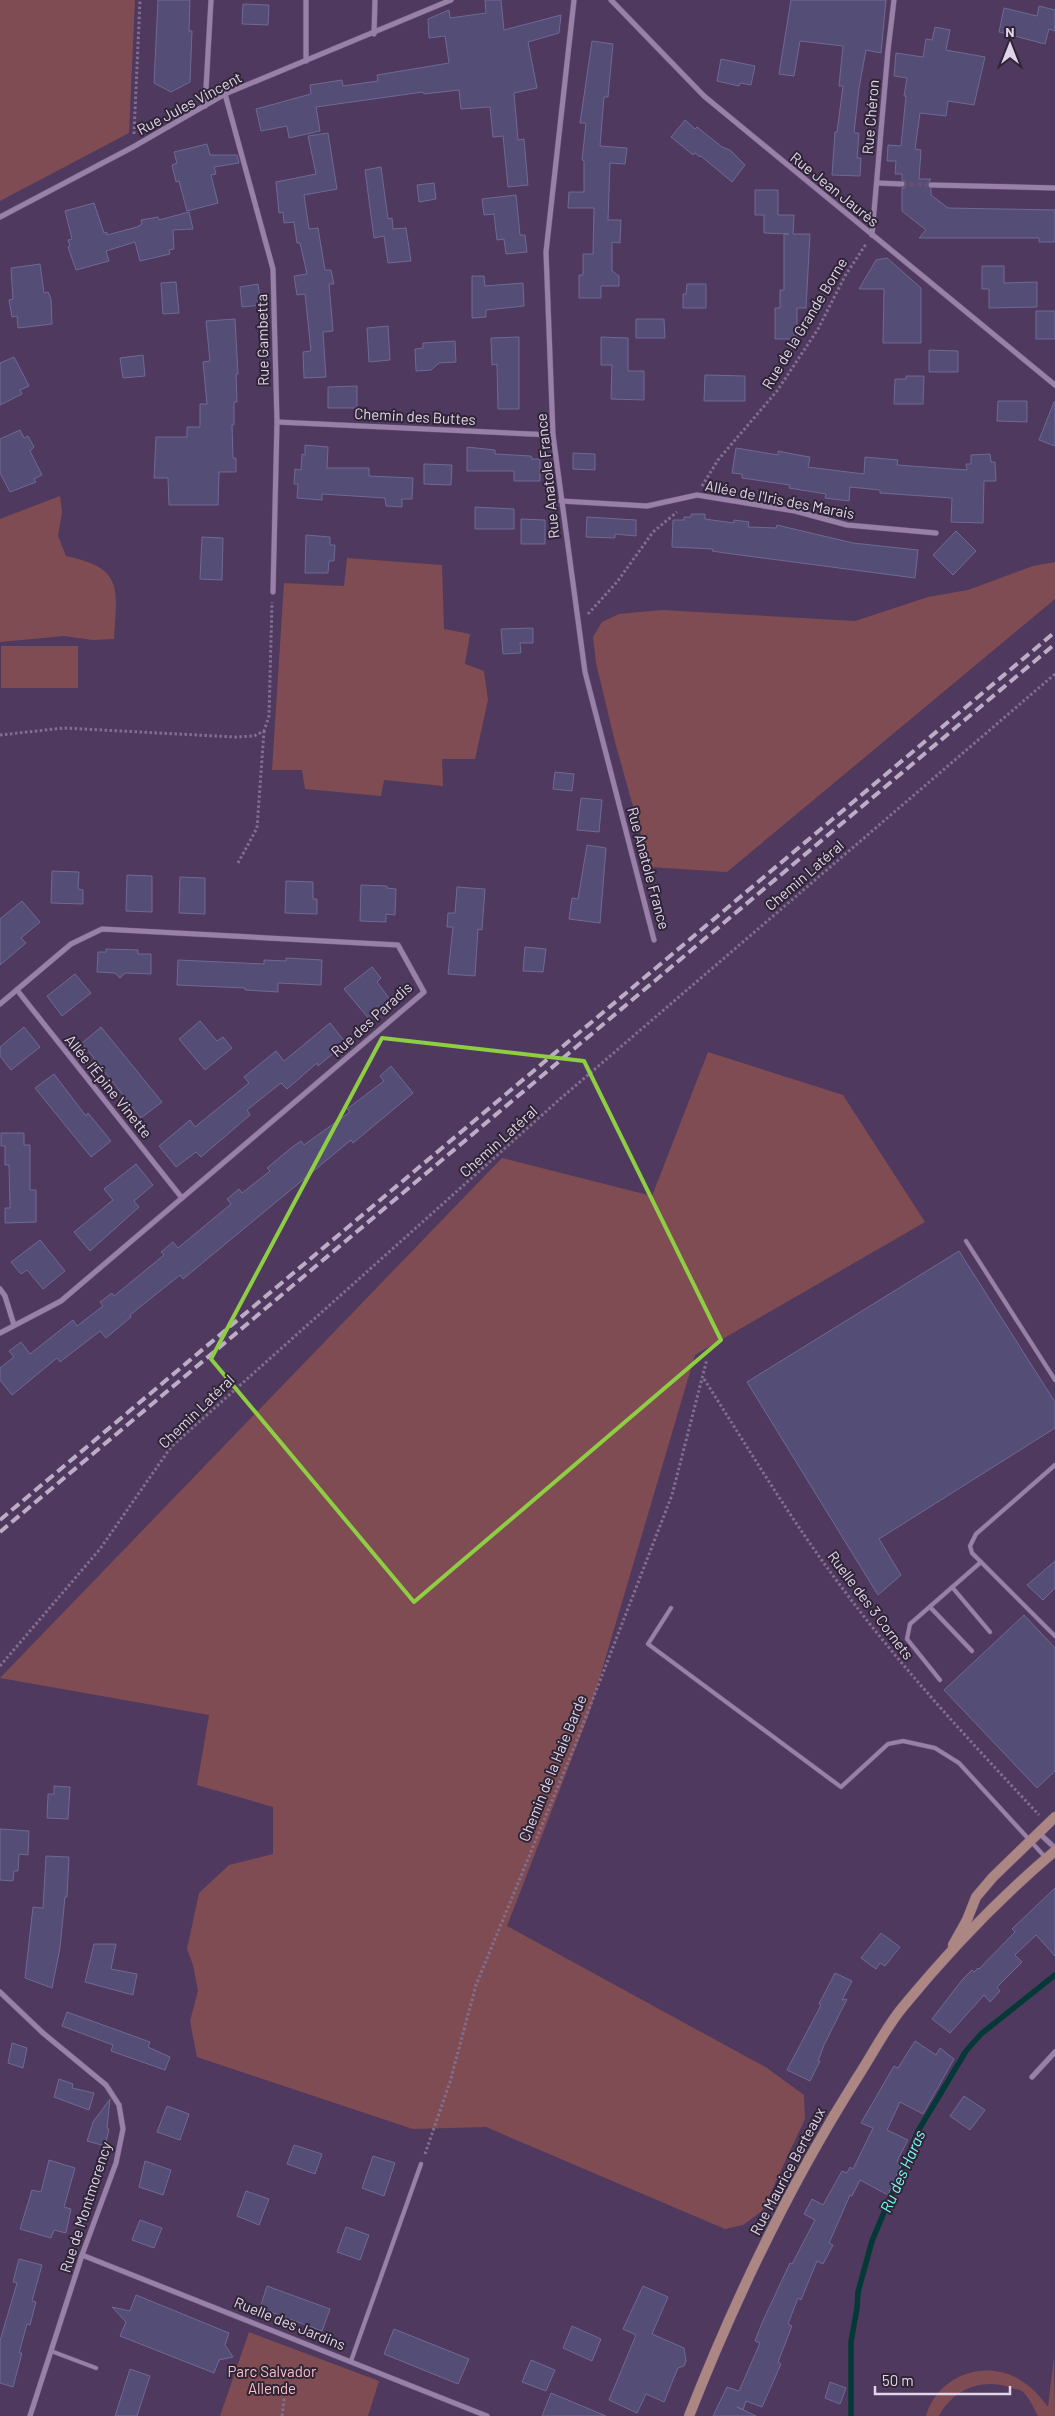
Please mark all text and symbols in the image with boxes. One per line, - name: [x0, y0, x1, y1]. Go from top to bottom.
- north arrow: [985, 20, 1035, 70]
- text: N: [1005, 23, 1015, 40]
- street label: Rue Jules Vincent: [133, 68, 245, 138]
- street label: Rue Chéron: [858, 79, 882, 155]
- street label: Rue Jean Jaurès: [787, 148, 883, 230]
- street label: Rue de la Grande Borne: [758, 254, 850, 392]
- street label: Rue Gambetta: [252, 294, 272, 386]
- street label: Chemin des Buttes: [354, 404, 476, 428]
- street label: Rue Anatole France: [531, 412, 563, 540]
- street label: Allée de l'Iris des Marais: [704, 476, 856, 522]
- street label: Rue Anatole France: [624, 805, 674, 931]
- street label: Chemin Latéral: [761, 836, 847, 914]
- street label: Rue des Paradis: [327, 978, 415, 1060]
- street label: Allée l'Épine Vinette: [62, 1031, 156, 1141]
- street label: Chemin Latéral: [455, 1101, 541, 1181]
- street label: Chemin Latéral: [154, 1370, 238, 1452]
- street label: Ruelle des 3 Cornets: [824, 1547, 918, 1663]
- street label: Chemin de la Haie Barde: [514, 1692, 590, 1844]
- street label: Rue Maurice Berteaux: [746, 2104, 828, 2238]
- water label: Ru des Haras: [875, 2126, 929, 2215]
- street label: Rue de Montmorency: [55, 2139, 115, 2275]
- street label: Ruelle des Jardins: [232, 2292, 348, 2354]
- park label: Parc Salvador Allende: [228, 2362, 317, 2397]
- scale bar: [875, 2364, 1010, 2396]
- text: 50 m: [882, 2371, 914, 2389]

